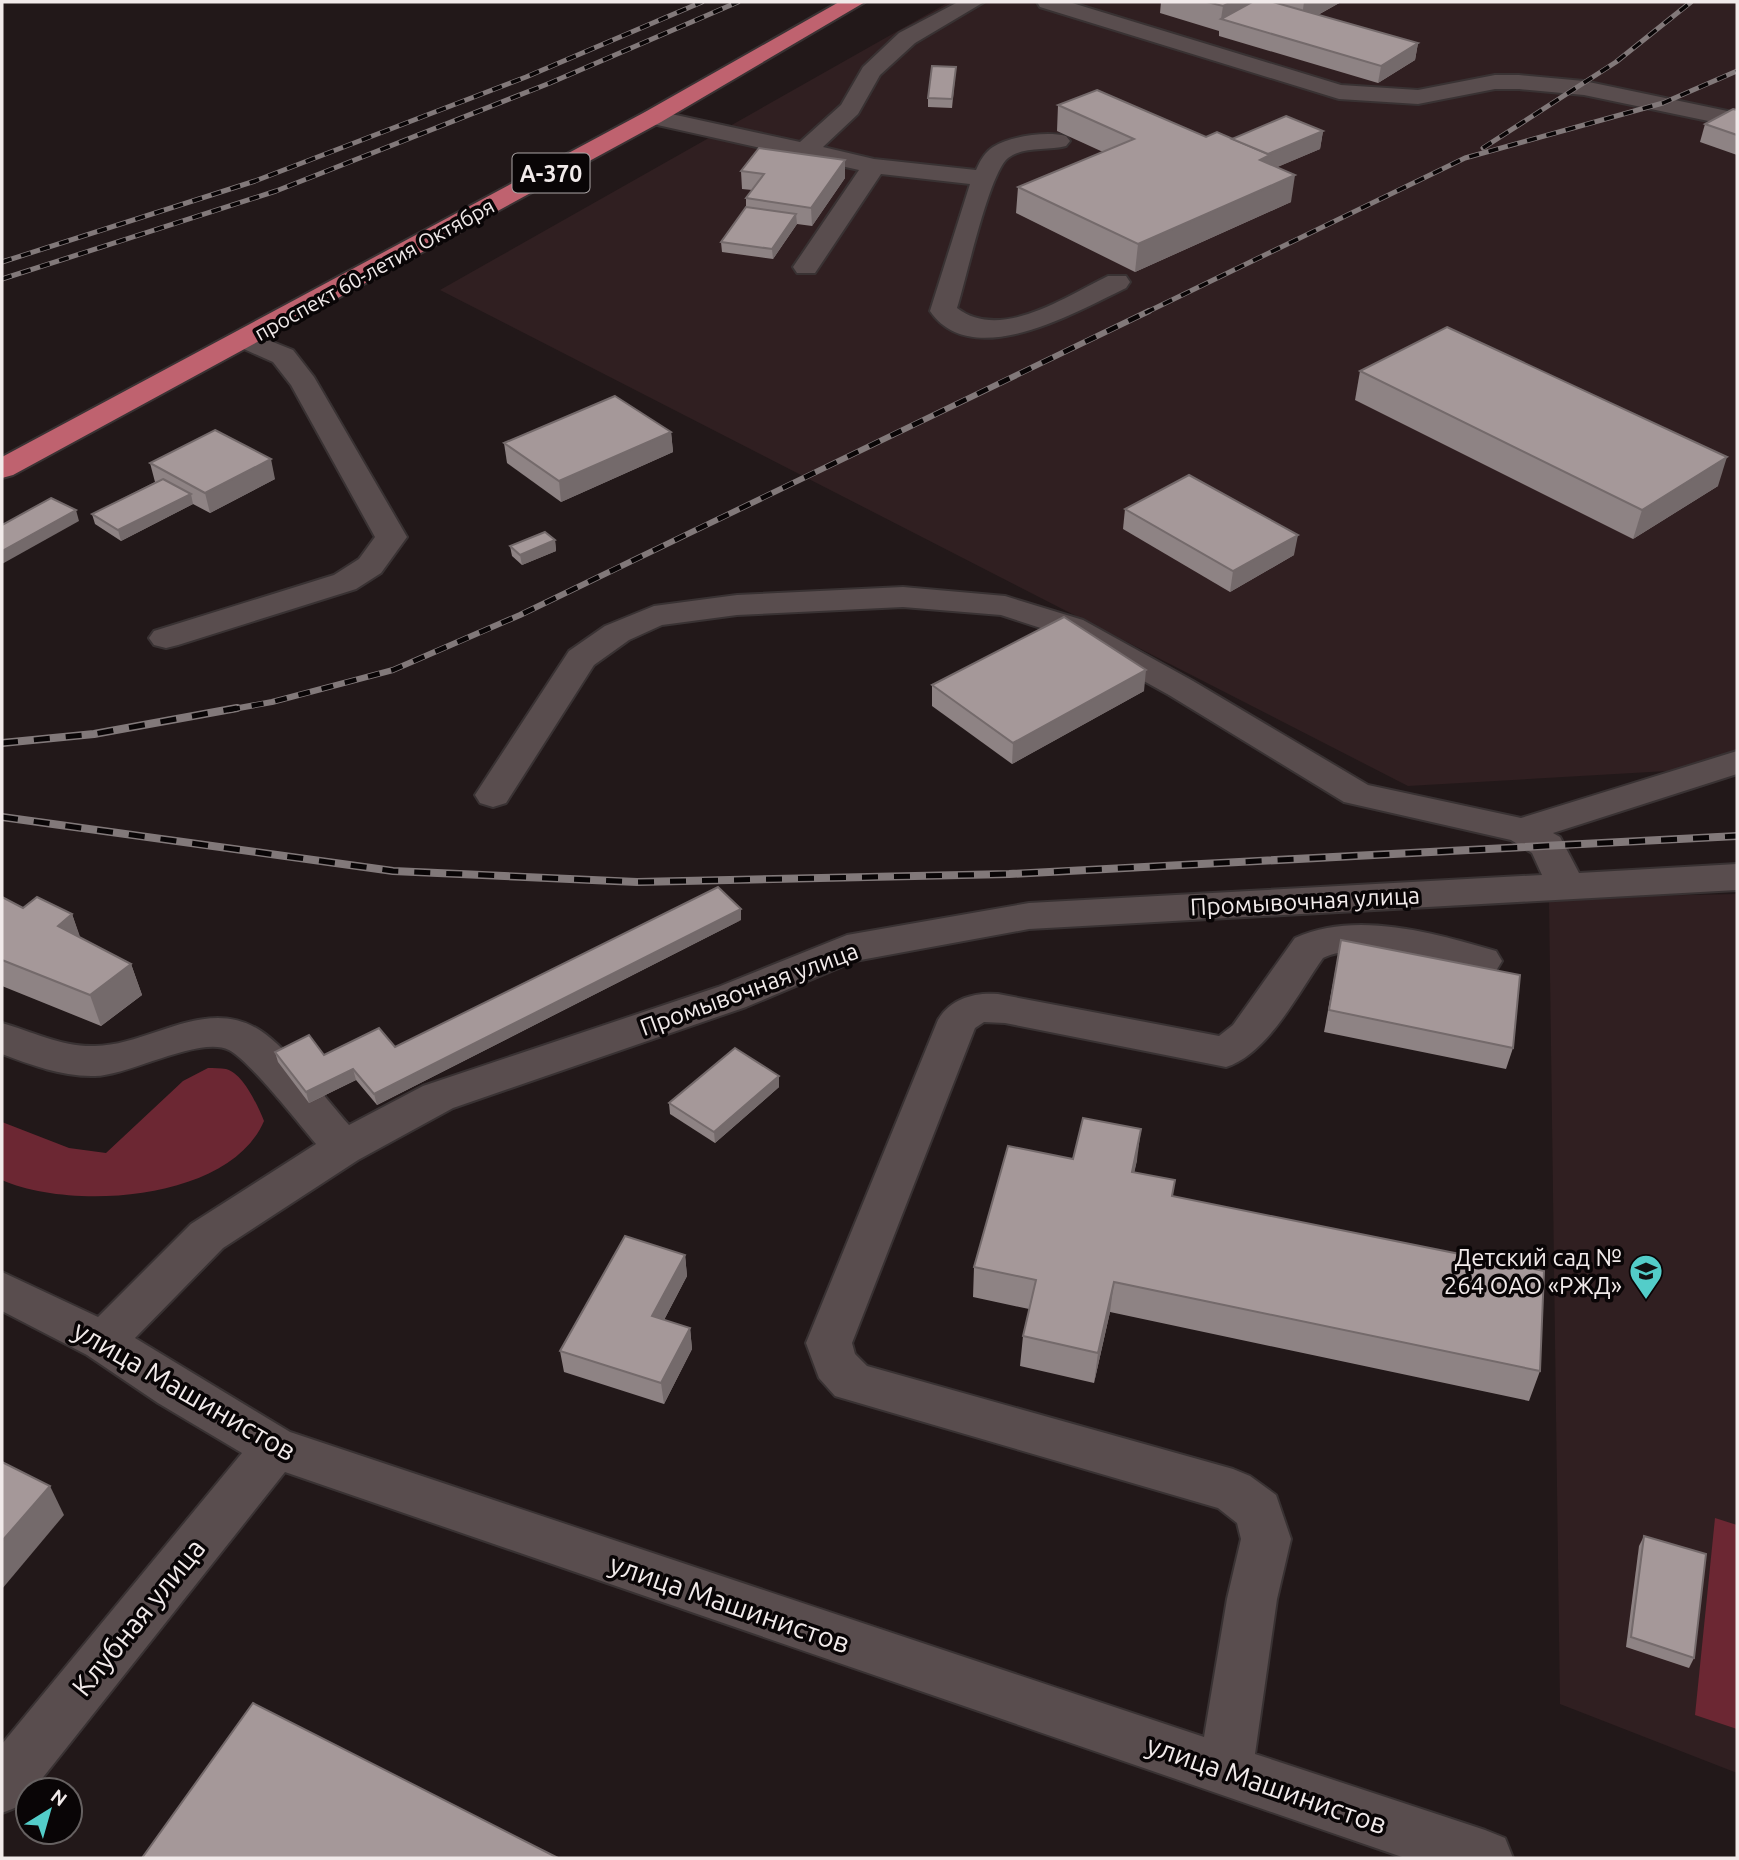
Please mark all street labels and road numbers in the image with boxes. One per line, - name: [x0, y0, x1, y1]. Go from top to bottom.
- road number: А-370: [512, 154, 590, 192]
- street label: проспект 60-летия Октября: [250, 193, 498, 345]
- street label: Промывочная улица: [1189, 881, 1421, 921]
- street label: Промывочная улица: [636, 937, 862, 1041]
- street label: улица Машинистов: [68, 1314, 302, 1466]
- street label: Клубная улица: [65, 1532, 211, 1702]
- street label: улица Машинистов: [606, 1547, 854, 1659]
- street label: улица Машинистов: [1143, 1728, 1391, 1840]

